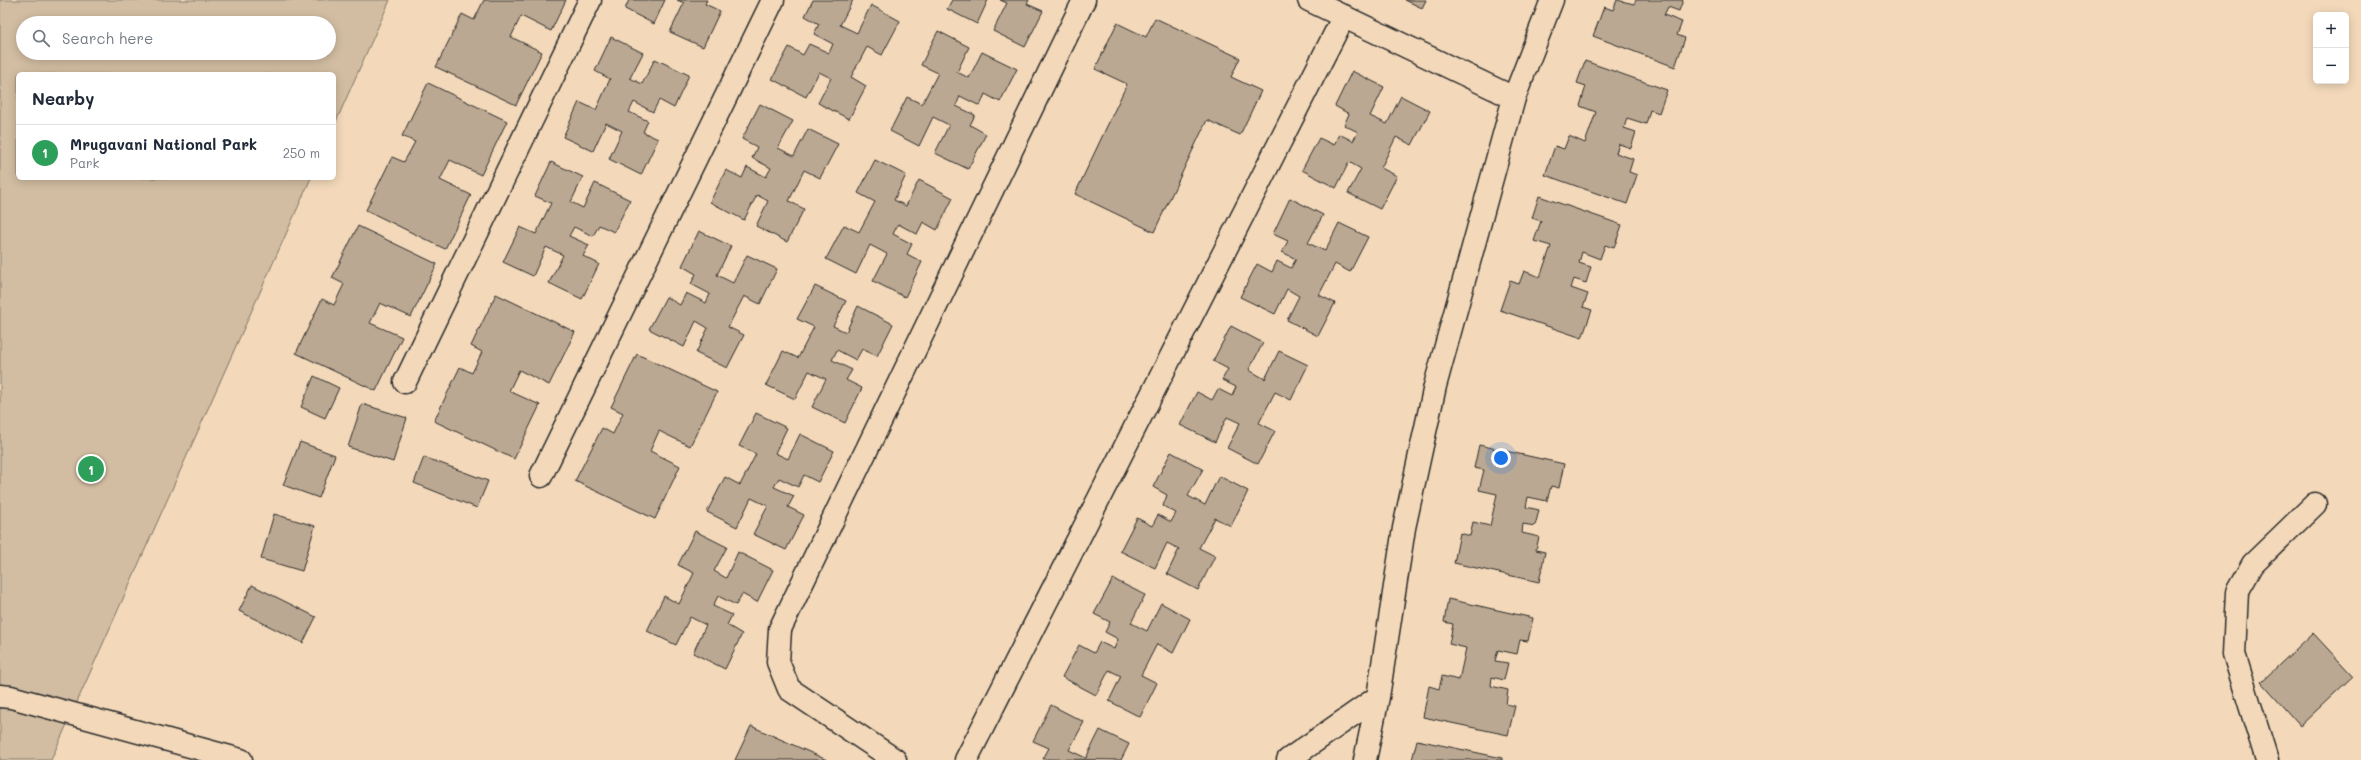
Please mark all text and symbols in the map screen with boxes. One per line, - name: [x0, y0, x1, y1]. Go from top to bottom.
- map controls: [2313, 12, 2349, 84]
- button: +: [2313, 12, 2349, 48]
- search box: [16, 16, 336, 60]
- icon: search: [30, 27, 52, 49]
- text: Search here: [62, 28, 153, 48]
- button: −: [2313, 48, 2349, 84]
- text: Nearby: [32, 87, 94, 109]
- text: Mrugavani National Park: [70, 134, 257, 154]
- text: 1: [42, 144, 48, 161]
- text: 250 m: [283, 144, 320, 161]
- text: Park: [70, 154, 99, 171]
- your location: [1491, 448, 1511, 468]
- pin: 1: [78, 454, 104, 484]

